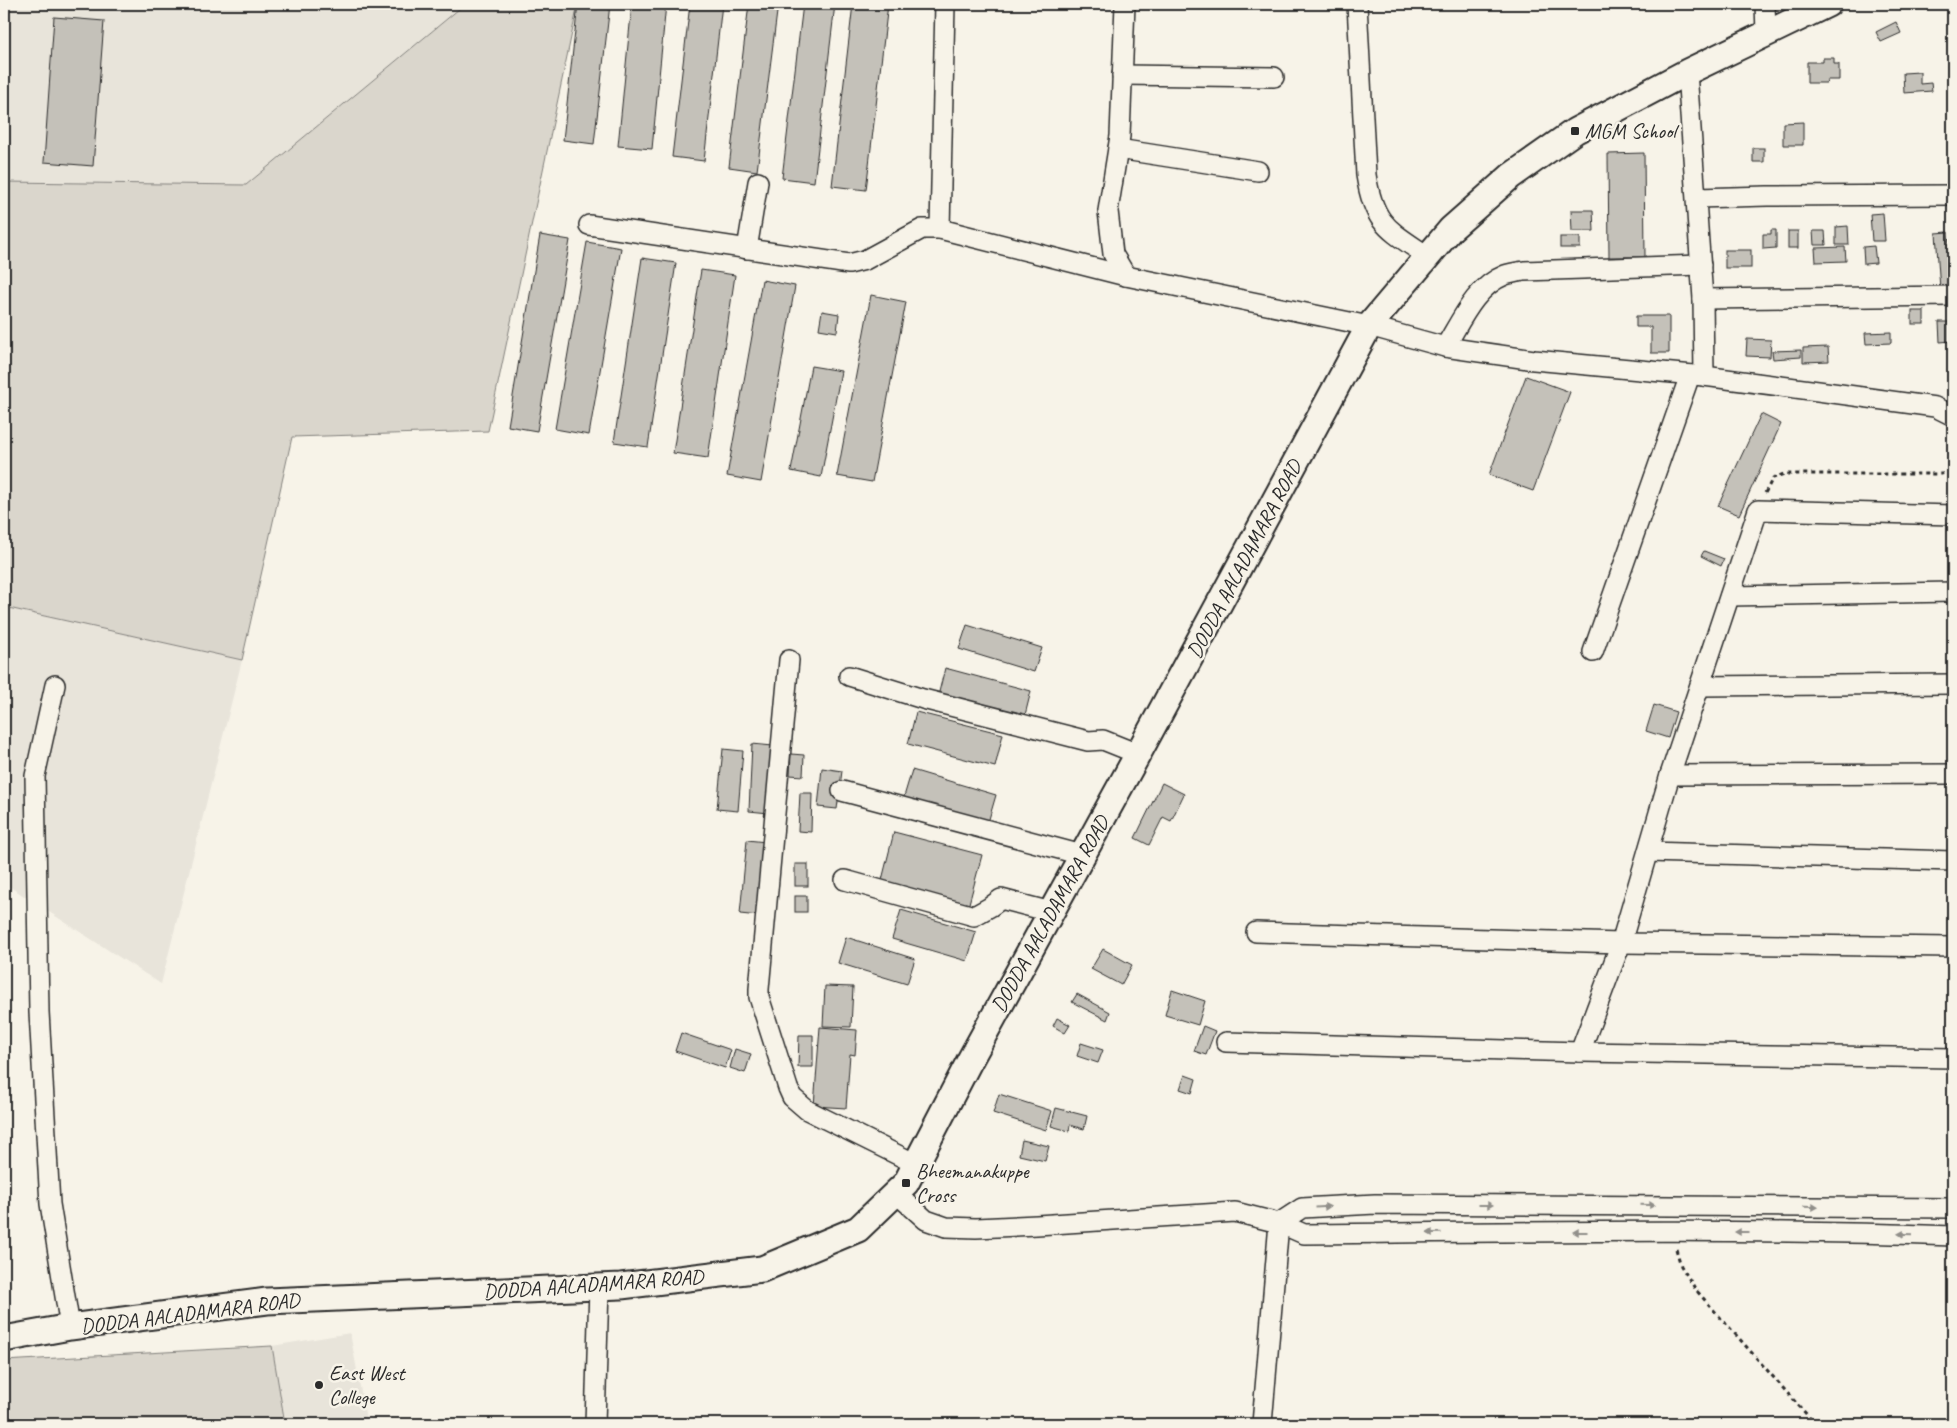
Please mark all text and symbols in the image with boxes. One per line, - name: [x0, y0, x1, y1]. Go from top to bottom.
- place label: MGM School: [1585, 118, 1679, 144]
- marker: MGM School: [1569, 125, 1581, 137]
- street label: DODDA AALADAMARA ROAD: [1181, 454, 1308, 662]
- street label: DODDA AALADAMARA ROAD: [985, 810, 1116, 1017]
- place label: Bheemanakuppe Cross: [916, 1158, 1030, 1208]
- marker: Bheemanakuppe Cross: [900, 1177, 912, 1189]
- one-way arrow: [1478, 1201, 1494, 1209]
- one-way arrow: [1641, 1201, 1657, 1209]
- one-way arrow: [1316, 1202, 1332, 1210]
- one-way arrow: [1803, 1203, 1819, 1211]
- one-way arrow: [1571, 1228, 1587, 1236]
- one-way arrow: [1734, 1228, 1750, 1236]
- one-way arrow: [1425, 1229, 1441, 1237]
- one-way arrow: [1896, 1230, 1912, 1238]
- street label: DODDA AALADAMARA ROAD: [482, 1263, 706, 1305]
- street label: DODDA AALADAMARA ROAD: [79, 1286, 303, 1339]
- place label: East West College: [329, 1360, 407, 1410]
- marker: East West College: [313, 1379, 325, 1391]

